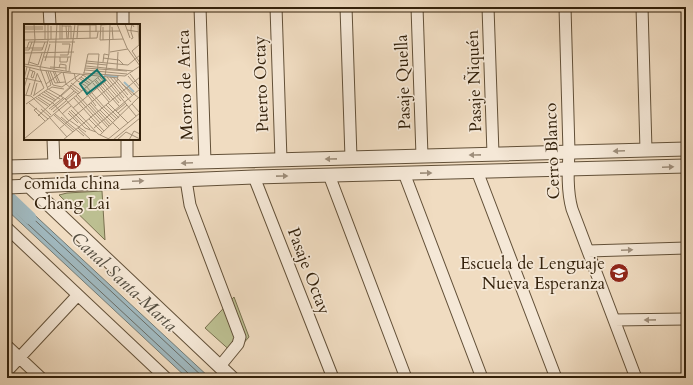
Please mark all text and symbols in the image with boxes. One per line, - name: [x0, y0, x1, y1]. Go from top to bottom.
- inset map: [24, 24, 140, 140]
- street label: Morro de Arica: [172, 29, 198, 141]
- street label: Pasaje Ñiquén: [461, 29, 487, 133]
- street label: Pasaje Quella: [390, 33, 416, 130]
- street label: Puerto Octay: [248, 35, 274, 133]
- street label: Cerro Blanco: [539, 102, 565, 200]
- one-way arrow: [612, 148, 625, 154]
- restaurant icon: comida china Chang Lai: [61, 149, 83, 171]
- one-way arrow: [468, 152, 481, 158]
- one-way arrow: [324, 156, 337, 162]
- one-way arrow: [181, 159, 193, 166]
- one-way arrow: [662, 164, 675, 170]
- one-way arrow: [420, 169, 432, 176]
- place label: comida china Chang Lai: [24, 172, 121, 215]
- one-way arrow: [276, 173, 289, 179]
- one-way arrow: [132, 178, 144, 185]
- street label: Pasaje Octay: [282, 224, 336, 318]
- water label: Canal Santa Marta: [66, 226, 182, 338]
- one-way arrow: [621, 247, 634, 253]
- place label: Escuela de Lenguaje Nueva Esperanza: [460, 252, 606, 295]
- school or university icon: Escuela de Lenguaje Nueva Esperanza: [608, 262, 630, 284]
- one-way arrow: [643, 317, 656, 323]

